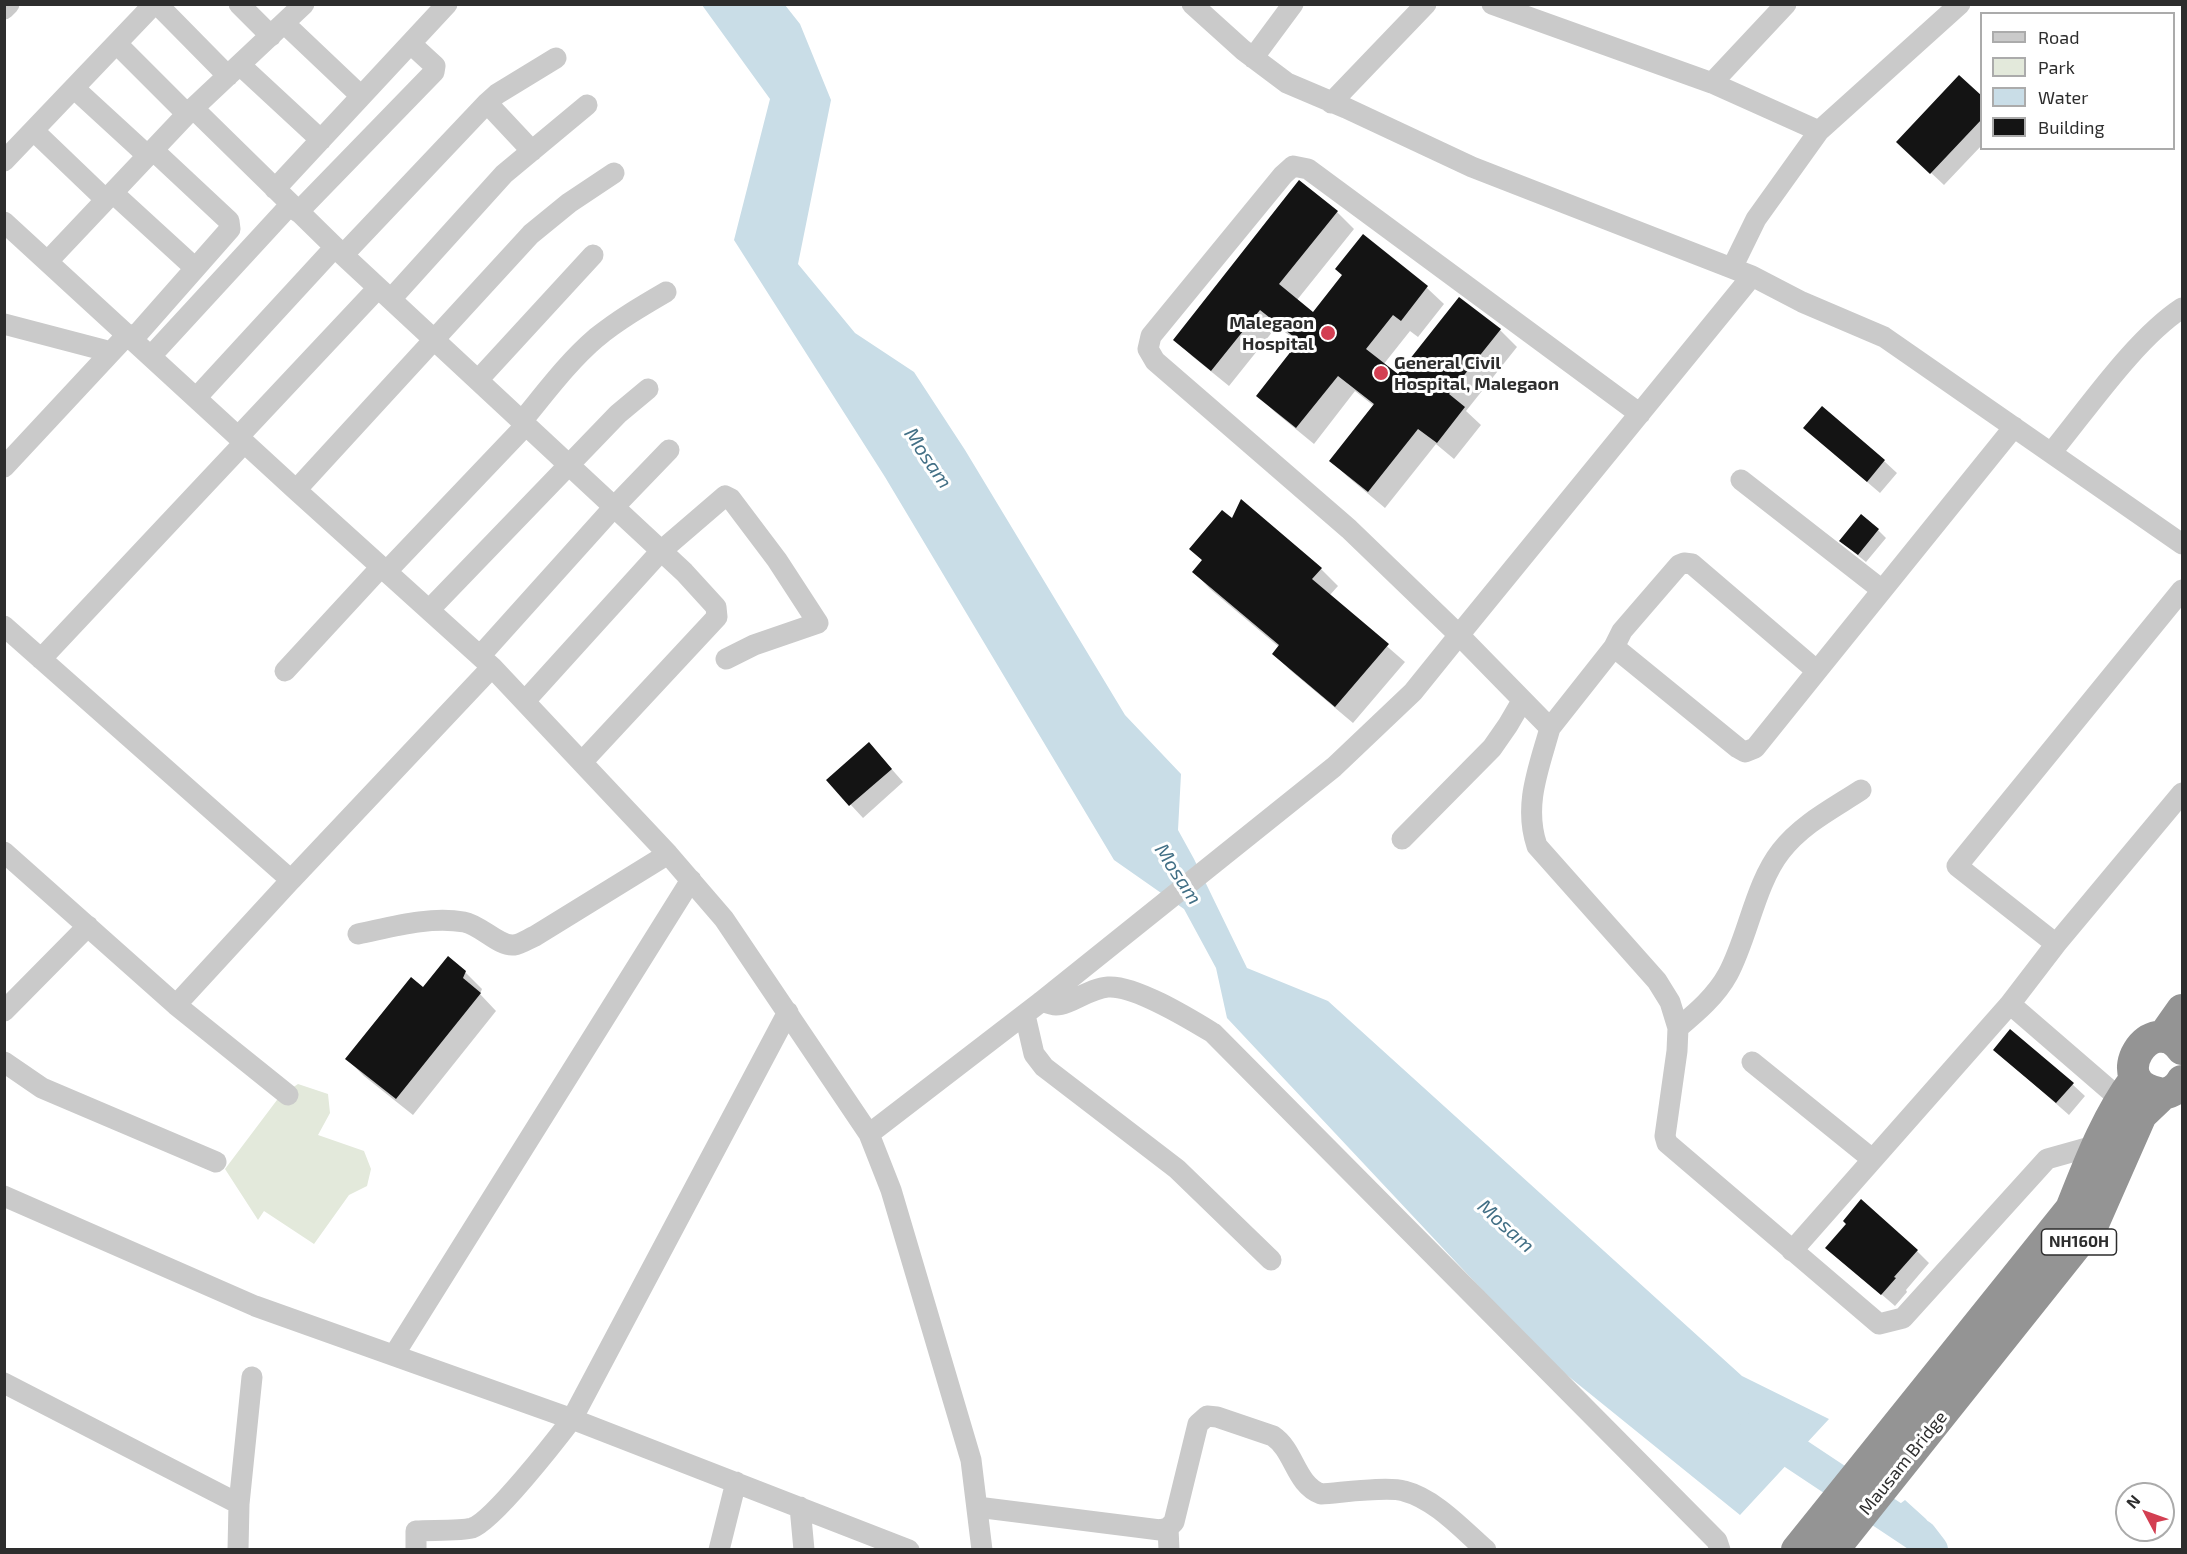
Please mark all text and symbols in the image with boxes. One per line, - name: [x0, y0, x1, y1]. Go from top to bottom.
- legend: [1980, 12, 2175, 150]
- text: Road: [2038, 26, 2079, 48]
- text: Park: [2038, 56, 2075, 78]
- text: Water: [2038, 86, 2088, 108]
- text: Building: [2038, 116, 2105, 138]
- place label: Malegaon Hospital: [1229, 312, 1314, 354]
- marker: Malegaon Hospital: [1319, 324, 1337, 342]
- place label: General Civil Hospital, Malegaon: [1394, 352, 1559, 394]
- marker: General Civil Hospital, Malegaon: [1372, 364, 1390, 382]
- water label: Mosam: [899, 423, 957, 493]
- water label: Mosam: [1149, 839, 1207, 909]
- water label: Mosam: [1473, 1194, 1539, 1258]
- road number: NH160H: [2042, 1229, 2116, 1255]
- street label: Mausam Bridge: [1854, 1407, 1952, 1519]
- north arrow: [2115, 1482, 2175, 1542]
- text: N: [2122, 1491, 2144, 1512]

